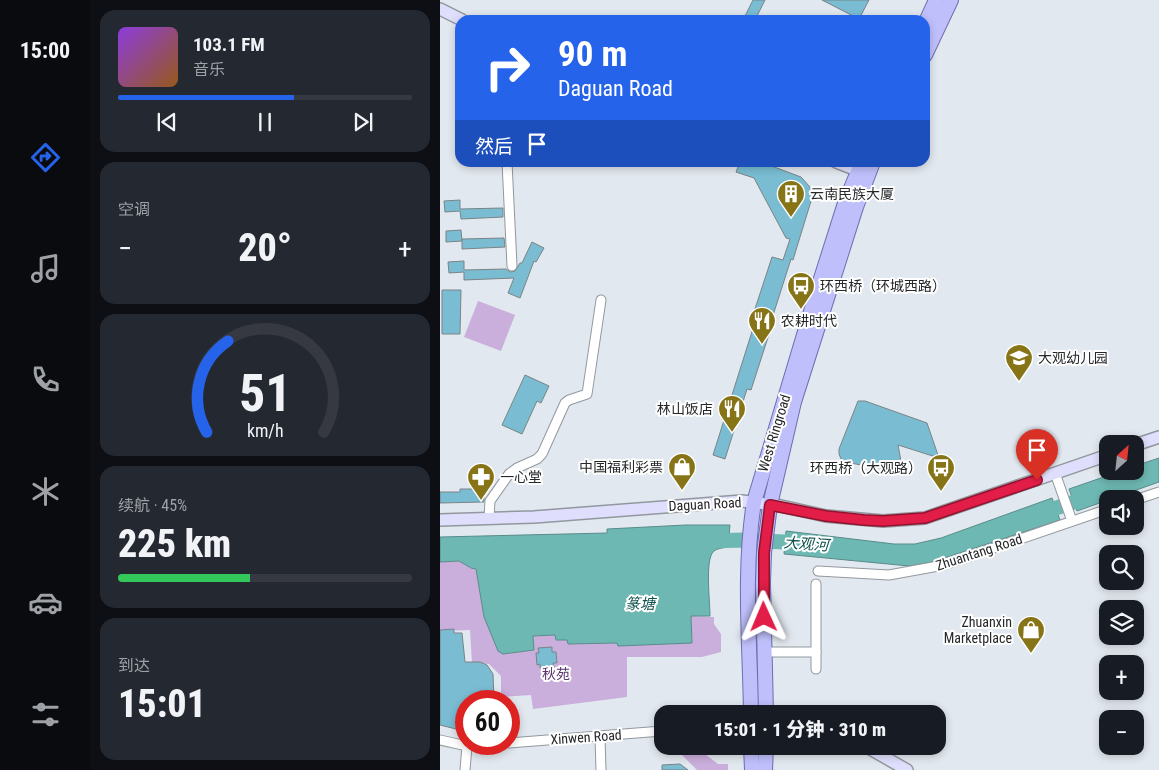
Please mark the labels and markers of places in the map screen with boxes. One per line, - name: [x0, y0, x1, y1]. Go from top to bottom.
- building icon: 云南民族大厦: [776, 179, 806, 218]
- place label: 云南民族大厦: [810, 186, 894, 202]
- bus stop icon: 环西桥（环城西路）: [786, 271, 816, 310]
- place label: 环西桥（环城西路）: [820, 278, 946, 294]
- restaurant icon: 农耕时代: [747, 306, 777, 345]
- place label: 农耕时代: [781, 313, 837, 329]
- school or university icon: 大观幼儿园: [1004, 343, 1034, 382]
- place label: 大观幼儿园: [1038, 350, 1108, 366]
- restaurant icon: 林山饭店: [717, 394, 747, 433]
- place label: 林山饭店: [657, 401, 713, 417]
- pin: [1016, 429, 1058, 480]
- shop icon: 中国福利彩票: [667, 452, 697, 491]
- bus stop icon: 环西桥（大观路）: [926, 453, 956, 492]
- place label: 中国福利彩票: [579, 459, 663, 475]
- place label: 环西桥（大观路）: [810, 460, 922, 476]
- pharmacy icon: 一心堂: [466, 462, 496, 501]
- place label: 一心堂: [500, 469, 542, 485]
- place label: Zhuanxin Marketplace: [944, 614, 1012, 646]
- shop icon: Zhuanxin Marketplace: [1016, 615, 1046, 654]

